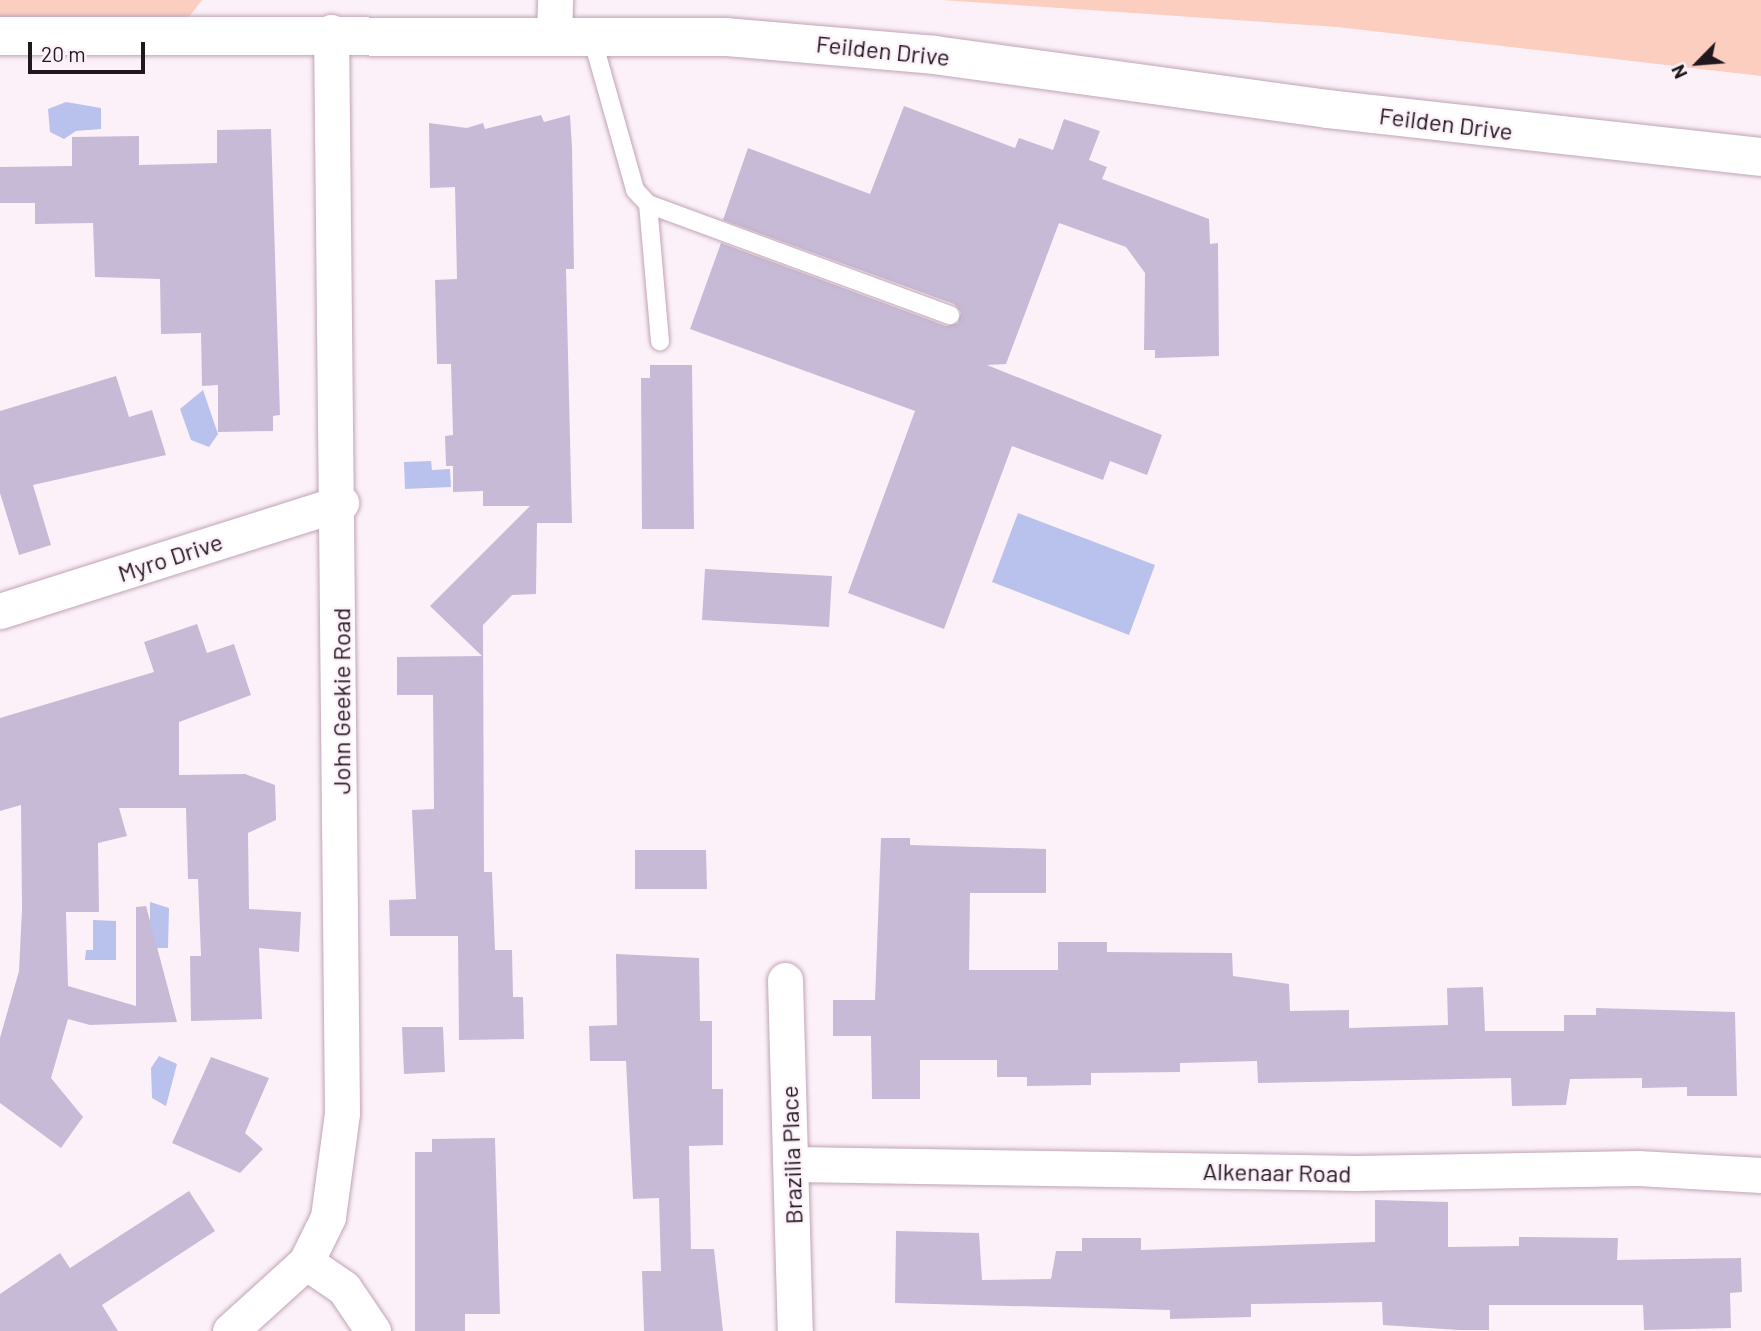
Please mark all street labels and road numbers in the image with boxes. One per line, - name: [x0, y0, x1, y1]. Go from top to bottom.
- street label: Feilden Drive: [815, 29, 951, 71]
- street label: Feilden Drive: [1378, 101, 1514, 145]
- street label: Myro Drive: [114, 527, 226, 587]
- street label: John Geekie Road: [327, 608, 355, 794]
- street label: Brazilia Place: [774, 1085, 808, 1225]
- street label: Alkenaar Road: [1202, 1156, 1352, 1188]

